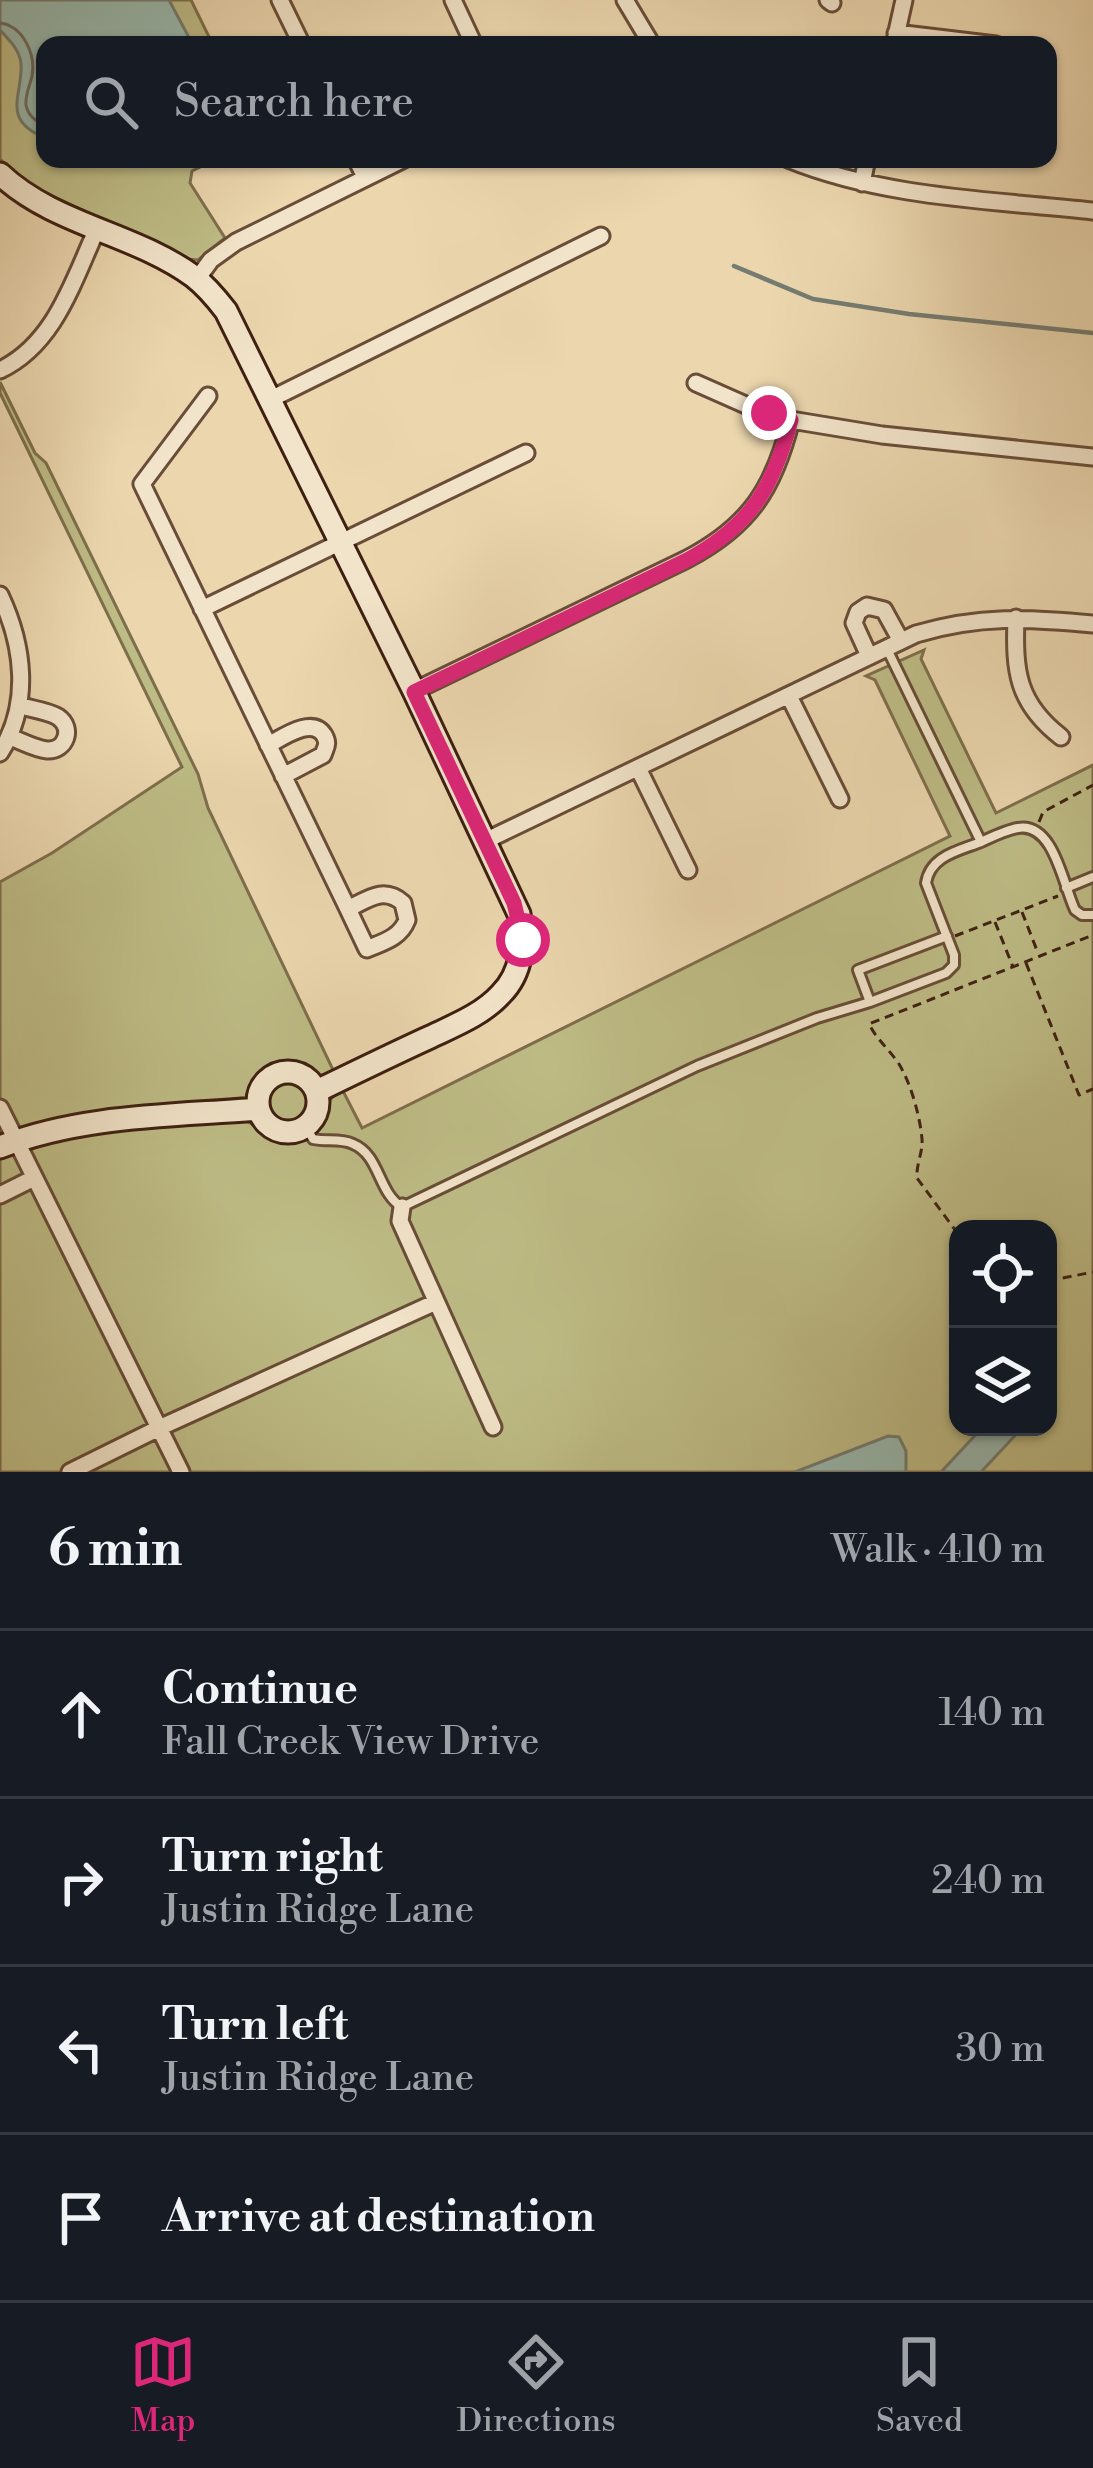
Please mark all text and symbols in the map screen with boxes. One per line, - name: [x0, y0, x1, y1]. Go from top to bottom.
- search box: [36, 36, 1057, 168]
- icon: search: [78, 69, 144, 135]
- text: Search here: [174, 74, 414, 131]
- route end: [742, 386, 796, 440]
- route start: [496, 913, 550, 967]
- map controls: [949, 1220, 1057, 1436]
- button: locate: [949, 1220, 1057, 1328]
- button: layers: [949, 1328, 1057, 1436]
- text: 6 min: [48, 1518, 182, 1582]
- text: Walk · 410 m: [831, 1526, 1045, 1575]
- text: Continue: [162, 1661, 358, 1718]
- icon: ahead: [48, 1681, 114, 1747]
- text: 140 m: [938, 1689, 1045, 1738]
- text: Fall Creek View Drive: [162, 1718, 539, 1767]
- text: Turn right: [162, 1829, 383, 1886]
- icon: right: [48, 1849, 114, 1915]
- text: 240 m: [931, 1857, 1045, 1906]
- text: Justin Ridge Lane: [162, 1886, 474, 1935]
- text: Turn left: [162, 1997, 348, 2054]
- icon: left: [48, 2017, 114, 2083]
- text: 30 m: [955, 2025, 1045, 2074]
- text: Justin Ridge Lane: [162, 2054, 474, 2103]
- icon: arrive: [48, 2185, 114, 2251]
- text: Arrive at destination: [162, 2189, 595, 2246]
- tab: Map: [130, 2329, 196, 2442]
- tab: Directions: [457, 2329, 616, 2442]
- tab: Saved: [876, 2329, 963, 2442]

